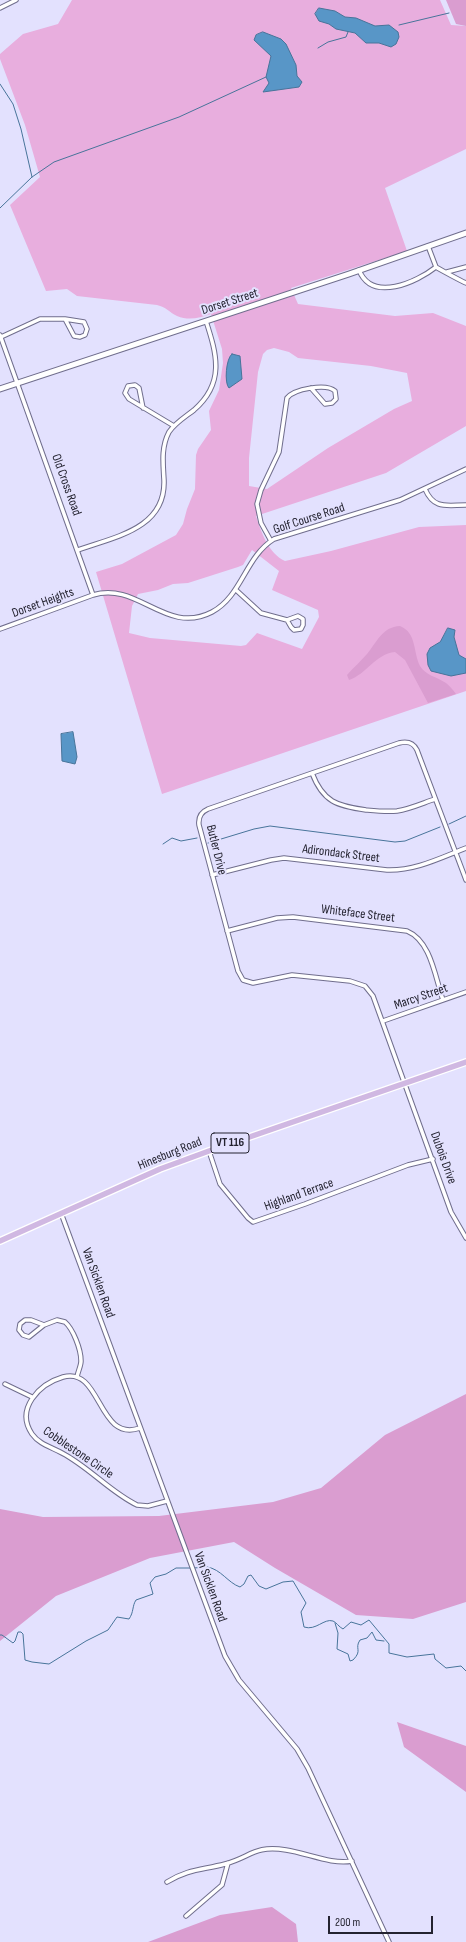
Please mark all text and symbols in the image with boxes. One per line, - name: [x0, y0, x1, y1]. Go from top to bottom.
- street label: Dorset Street: [200, 286, 260, 318]
- street label: Old Cross Road: [48, 452, 84, 518]
- street label: Golf Course Road: [271, 500, 347, 538]
- street label: Dorset Heights: [10, 585, 76, 621]
- street label: Butler Drive: [202, 823, 230, 877]
- street label: Adirondack Street: [301, 842, 381, 866]
- street label: Whiteface Street: [320, 902, 396, 926]
- street label: Marcy Street: [392, 981, 450, 1013]
- street label: Dubois Drive: [426, 1130, 460, 1186]
- road number: VT 116: [211, 1133, 249, 1153]
- street label: Hinesburg Road: [136, 1134, 204, 1174]
- street label: Highland Terrace: [262, 1175, 336, 1215]
- street label: Van Sicklen Road: [78, 1246, 118, 1320]
- street label: Cobblestone Circle: [40, 1424, 116, 1482]
- street label: Van Sicklen Road: [190, 1550, 230, 1624]
- scale bar: [330, 1908, 435, 1934]
- text: 200 m: [335, 1915, 360, 1930]

